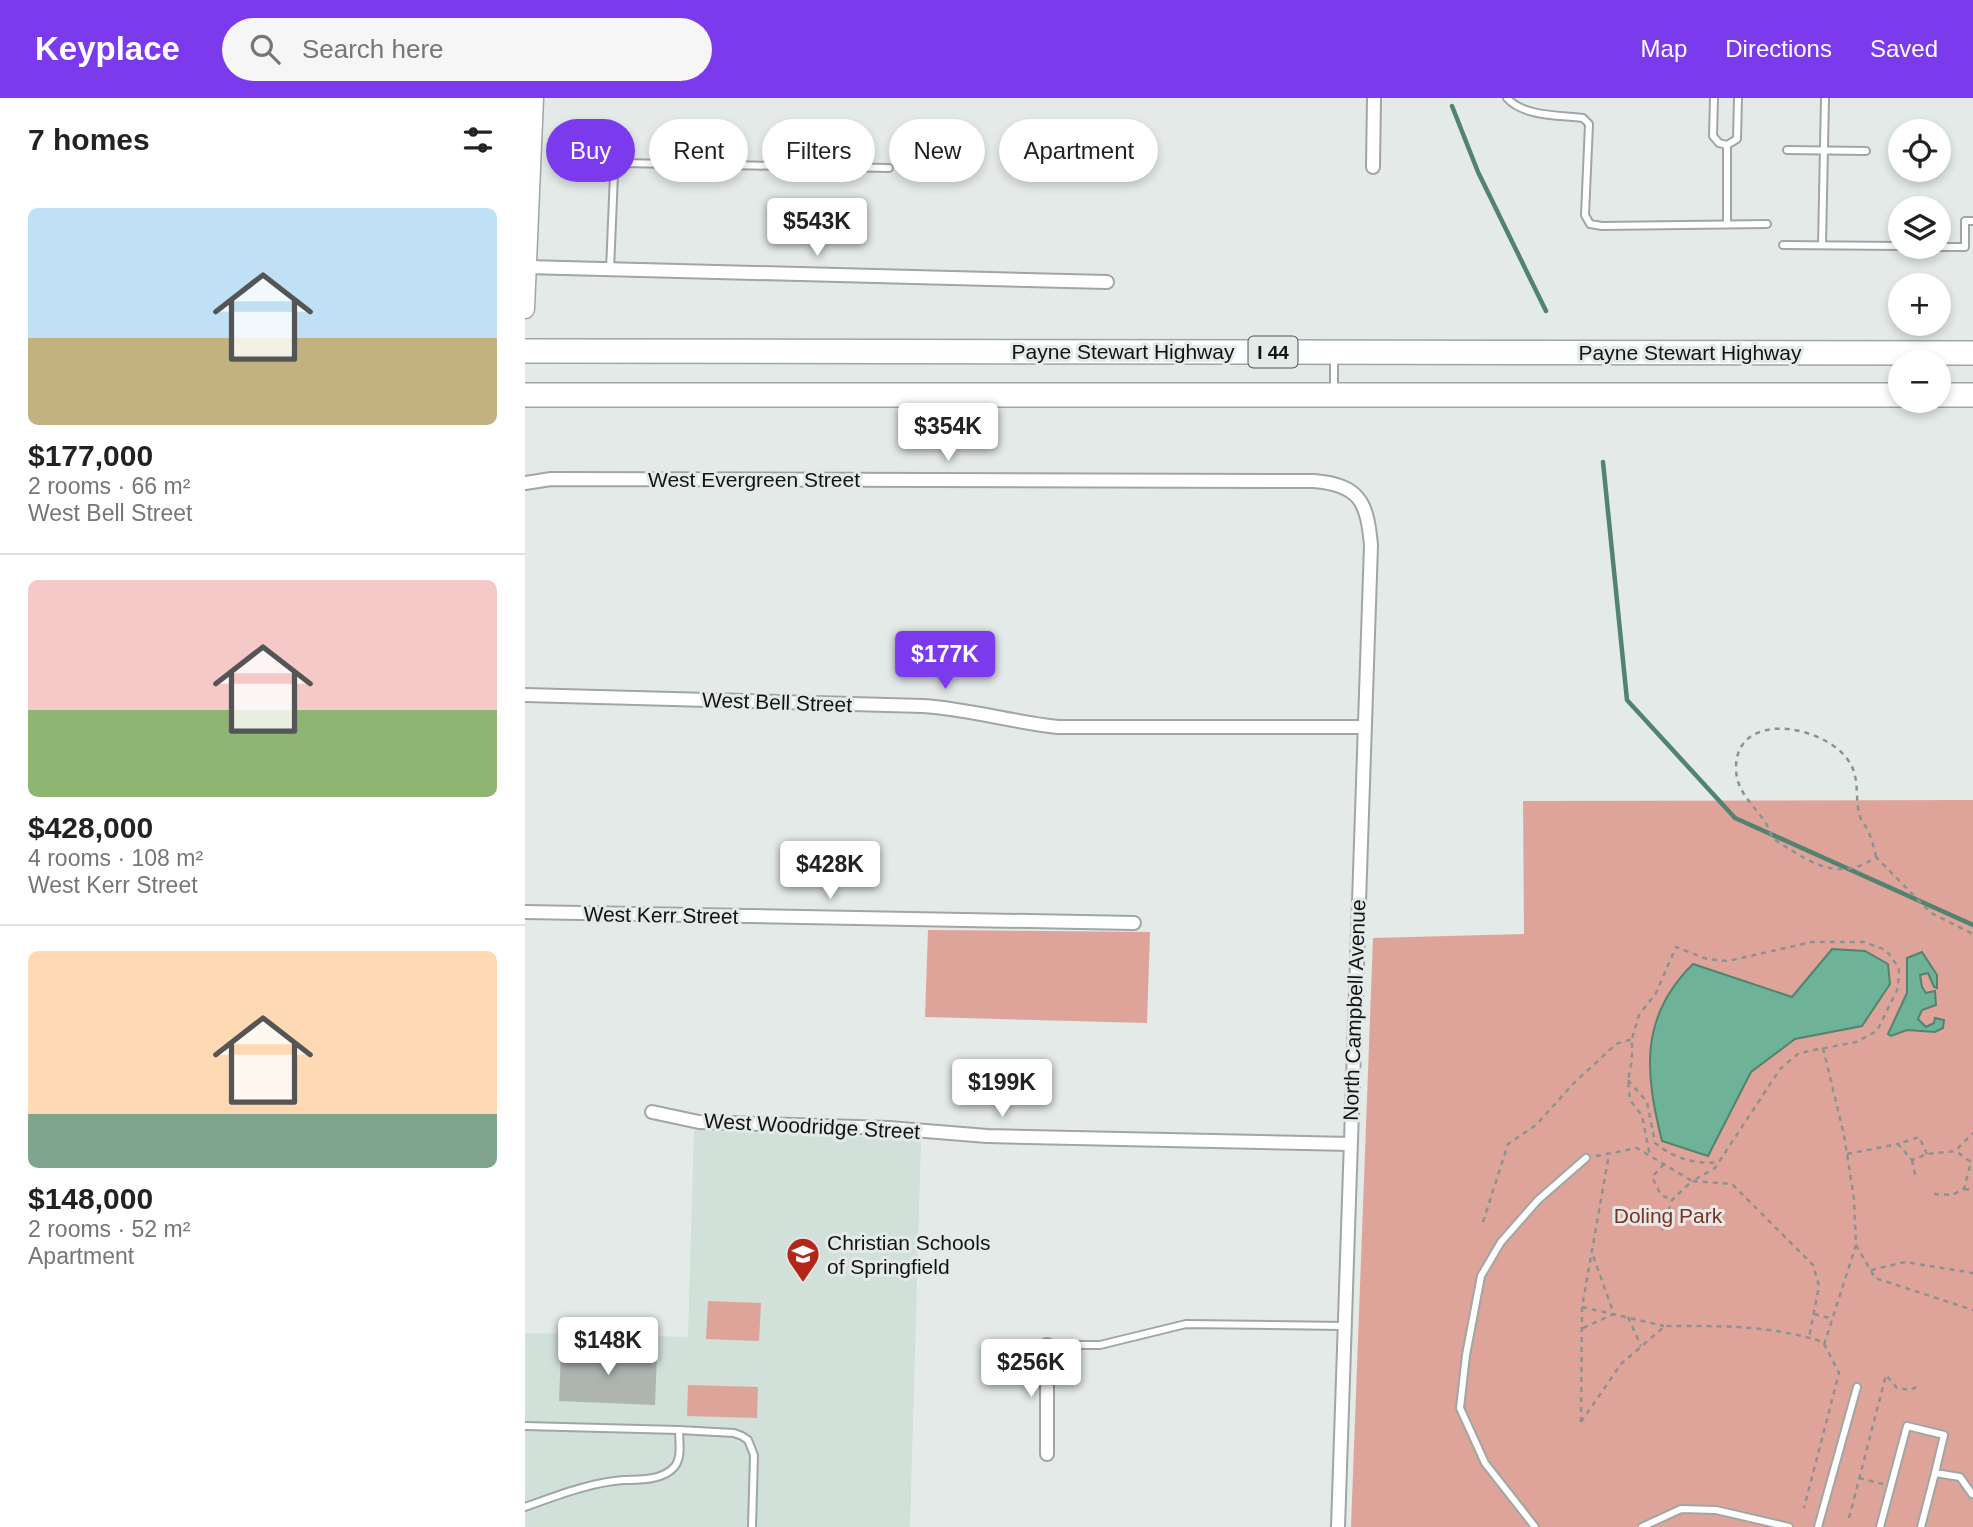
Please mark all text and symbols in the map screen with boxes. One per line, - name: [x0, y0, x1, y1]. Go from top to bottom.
- search box: [222, 18, 712, 81]
- text: Keyplace: [35, 30, 180, 67]
- icon: search: [246, 30, 284, 68]
- text: Search here: [302, 34, 444, 64]
- text: Map: [1641, 35, 1687, 62]
- text: Directions: [1725, 35, 1832, 62]
- text: Saved: [1870, 35, 1938, 62]
- chip: Buy: [546, 119, 635, 182]
- chip: Rent: [649, 119, 748, 182]
- chip: Filters: [762, 119, 875, 182]
- chip: New: [889, 119, 985, 182]
- chip: Apartment: [999, 119, 1158, 182]
- map controls: [1888, 119, 1951, 413]
- button: locate: [1888, 119, 1951, 182]
- icon: filters: [459, 121, 497, 159]
- text: 7 homes: [28, 123, 150, 156]
- button: layers: [1888, 196, 1951, 259]
- pin: $543K: [768, 198, 866, 258]
- text: $543K: [783, 208, 851, 234]
- icon: home: [200, 254, 326, 380]
- button: +: [1888, 273, 1951, 336]
- road number: I 44: [1249, 336, 1297, 368]
- street label: Payne Stewart Highway: [1012, 340, 1235, 363]
- street label: Payne Stewart Highway: [1579, 341, 1802, 364]
- button: −: [1888, 350, 1951, 413]
- pin: $354K: [899, 404, 997, 463]
- text: $354K: [914, 413, 982, 439]
- text: $177,000: [28, 439, 153, 472]
- street label: West Evergreen Street: [648, 468, 860, 491]
- text: 2 rooms · 66 m²: [28, 473, 190, 499]
- text: West Bell Street: [28, 500, 192, 526]
- icon: home: [200, 626, 326, 752]
- pin: $177K: [896, 632, 994, 691]
- text: $177K: [911, 641, 979, 667]
- street label: West Bell Street: [702, 688, 853, 716]
- text: $428,000: [28, 811, 153, 844]
- pin: $428K: [781, 842, 879, 901]
- text: 4 rooms · 108 m²: [28, 845, 203, 871]
- text: $428K: [796, 851, 864, 877]
- text: West Kerr Street: [28, 872, 198, 898]
- street label: North Campbell Avenue: [1339, 899, 1369, 1121]
- street label: West Kerr Street: [583, 902, 739, 928]
- icon: home: [200, 997, 326, 1123]
- pin: $199K: [953, 1060, 1051, 1119]
- text: $199K: [968, 1069, 1036, 1095]
- street label: West Woodridge Street: [703, 1109, 921, 1143]
- text: $148,000: [28, 1182, 153, 1215]
- park label: Doling Park: [1614, 1204, 1723, 1227]
- text: 2 rooms · 52 m²: [28, 1216, 190, 1242]
- place label: Christian Schools of Springfield: [827, 1231, 990, 1278]
- school or university icon: Christian Schools of Springfield: [784, 1235, 822, 1284]
- text: Apartment: [28, 1243, 134, 1269]
- pin: $148K: [559, 1318, 657, 1377]
- text: $148K: [574, 1327, 642, 1353]
- pin: $256K: [982, 1340, 1080, 1399]
- text: $256K: [997, 1349, 1065, 1375]

